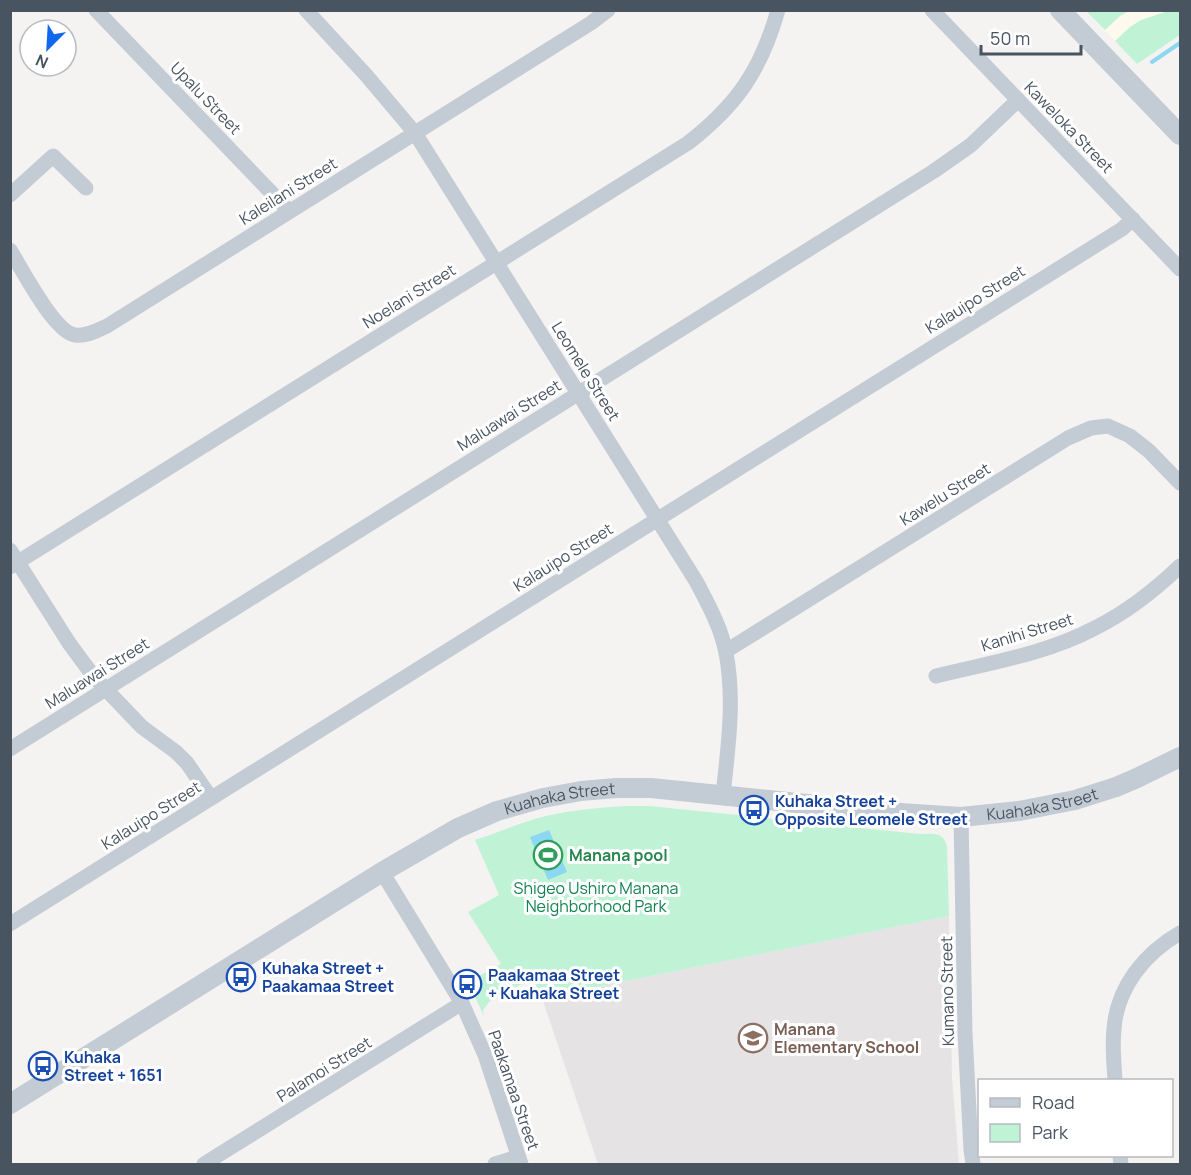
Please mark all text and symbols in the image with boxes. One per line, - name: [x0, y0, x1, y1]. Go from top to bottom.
- north arrow: [18, 18, 78, 78]
- scale bar: [981, 18, 1082, 56]
- text: 50 m: [990, 26, 1030, 50]
- text: N: [32, 49, 52, 74]
- street label: Upalu Street: [166, 57, 246, 139]
- street label: Kaweloka Street: [1020, 76, 1118, 178]
- street label: Kaleilani Street: [235, 152, 341, 230]
- street label: Noelani Street: [358, 259, 460, 333]
- street label: Kalauipo Street: [921, 260, 1029, 338]
- street label: Leomele Street: [547, 317, 625, 425]
- street label: Maluawai Street: [453, 374, 565, 456]
- street label: Kawelu Street: [896, 457, 994, 531]
- street label: Kalauipo Street: [509, 518, 617, 596]
- street label: Kanihi Street: [978, 608, 1076, 656]
- street label: Maluawai Street: [41, 632, 153, 714]
- street label: Kalauipo Street: [97, 776, 205, 854]
- street label: Kuahaka Street: [502, 777, 616, 819]
- street label: Kuahaka Street: [986, 782, 1101, 825]
- place label: Kuhaka Street + Opposite Leomele Street: [775, 790, 968, 830]
- bus stop icon: Kuhaka Street + Opposite Leomele Street: [738, 794, 770, 826]
- sports icon: Manana pool: [532, 839, 564, 871]
- place label: Manana pool: [569, 844, 668, 866]
- park label: Shigeo Ushiro Manana Neighborhood Park: [514, 877, 678, 917]
- street label: Kumano Street: [935, 936, 959, 1046]
- place label: Kuhaka Street + Paakamaa Street: [262, 957, 394, 997]
- bus stop icon: Kuhaka Street + Paakamaa Street: [225, 961, 257, 993]
- place label: Paakamaa Street + Kuahaka Street: [488, 964, 620, 1004]
- bus stop icon: Paakamaa Street + Kuahaka Street: [451, 968, 483, 1000]
- place label: Manana Elementary School: [774, 1018, 919, 1058]
- school or university icon: Manana Elementary School: [737, 1022, 769, 1054]
- street label: Paakamaa Street: [483, 1027, 545, 1153]
- street label: Palamoi Street: [272, 1031, 376, 1107]
- place label: Kuhaka Street + 1651: [64, 1046, 163, 1086]
- bus stop icon: Kuhaka Street + 1651: [27, 1050, 59, 1082]
- legend: [978, 1079, 1173, 1157]
- text: Road: [1032, 1090, 1075, 1114]
- text: Park: [1032, 1120, 1069, 1144]

